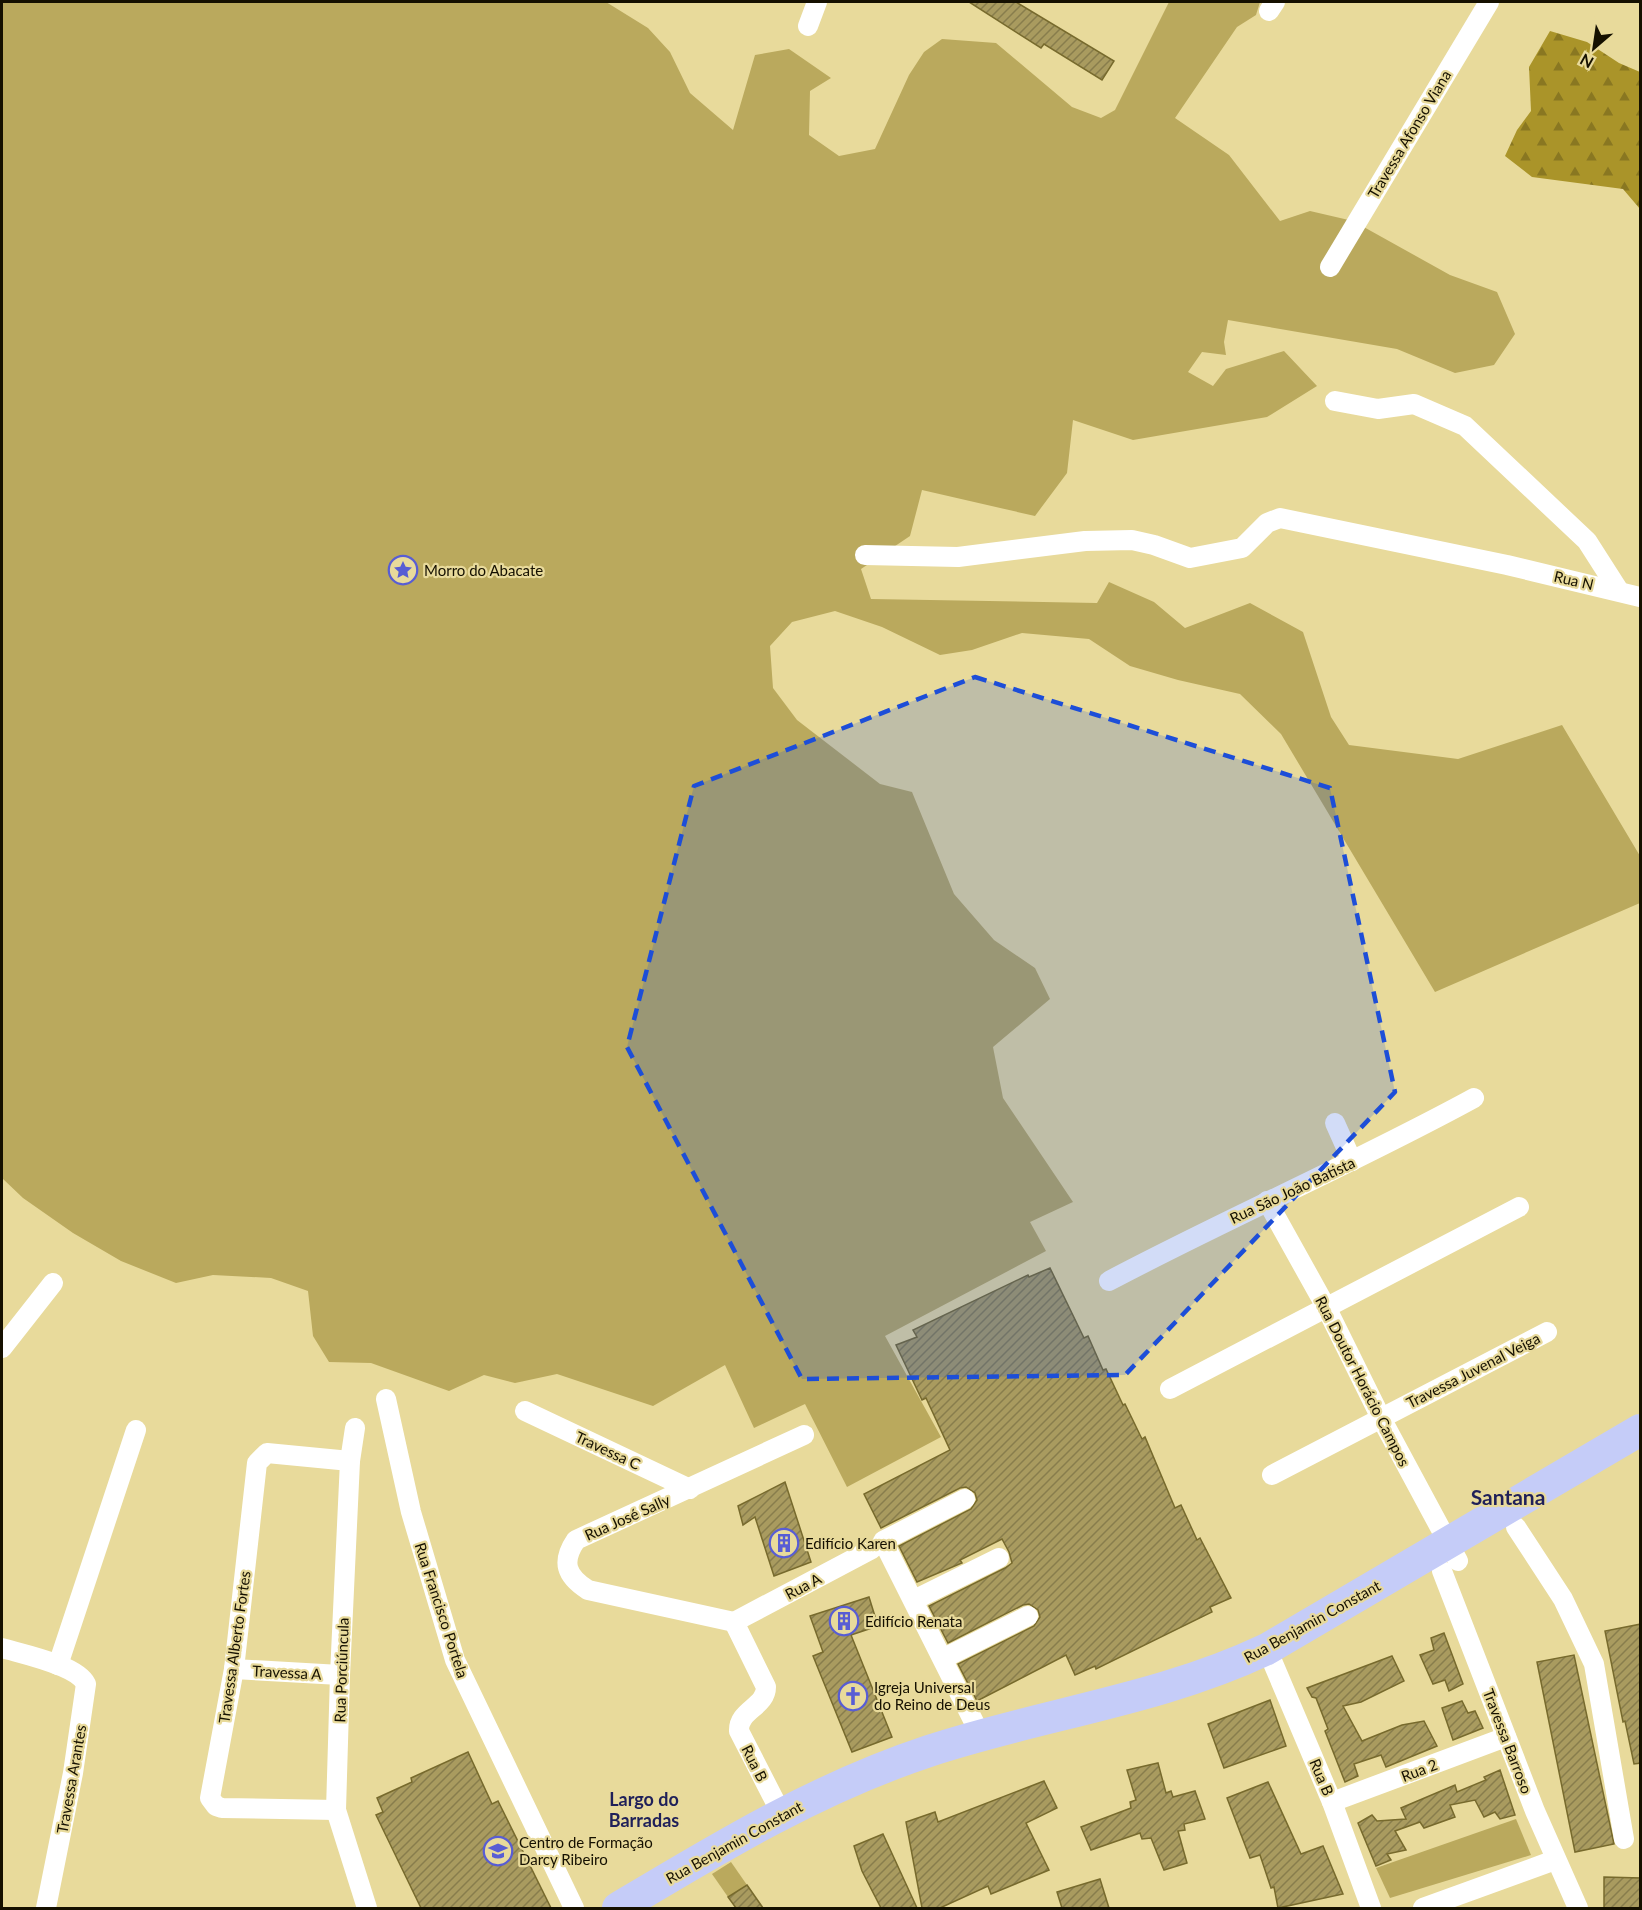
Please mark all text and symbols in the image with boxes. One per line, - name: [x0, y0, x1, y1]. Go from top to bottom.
- north arrow: [1564, 18, 1624, 78]
- text: N: [1576, 50, 1596, 73]
- street label: Travessa Afonso Viana: [1364, 67, 1454, 201]
- place icon: Morro do Abacate: [387, 554, 419, 586]
- place label: Morro do Abacate: [424, 561, 543, 579]
- street label: Rua N: [1552, 567, 1596, 593]
- street label: Rua São João Batista: [1227, 1153, 1357, 1227]
- street label: Rua Doutor Horácio Campos: [1312, 1293, 1414, 1469]
- street label: Travessa Juvenal Veiga: [1403, 1328, 1543, 1412]
- street label: Travessa C: [573, 1427, 643, 1473]
- district label: Santana: [1471, 1484, 1545, 1509]
- street label: Rua José Sally: [582, 1490, 673, 1544]
- building icon: Edifício Karen: [768, 1527, 800, 1559]
- place label: Edifício Karen: [805, 1534, 896, 1552]
- street label: Rua Francisco Portela: [412, 1540, 472, 1680]
- street label: Rua A: [782, 1569, 825, 1603]
- street label: Travessa Alberto Fortes: [214, 1570, 254, 1724]
- street label: Rua Benjamin Constant: [1240, 1576, 1384, 1666]
- building icon: Edifício Renata: [828, 1605, 860, 1637]
- place label: Edifício Renata: [865, 1612, 962, 1630]
- street label: Rua Porciúncula: [330, 1617, 352, 1723]
- street label: Travessa A: [252, 1661, 323, 1683]
- place label: Igreja Universal do Reino de Deus: [874, 1678, 990, 1713]
- church icon: Igreja Universal do Reino de Deus: [837, 1680, 869, 1712]
- street label: Travessa Barroso: [1480, 1686, 1536, 1796]
- street label: Travessa Arantes: [53, 1723, 89, 1835]
- street label: Rua B: [738, 1742, 772, 1784]
- street label: Rua 2: [1398, 1755, 1440, 1785]
- street label: Rua B: [1306, 1756, 1338, 1798]
- district label: Largo do Barradas: [609, 1788, 679, 1831]
- street label: Rua Benjamin Constant: [662, 1797, 806, 1887]
- place label: Centro de Formação Darcy Ribeiro: [519, 1833, 653, 1868]
- school or university icon: Centro de Formação Darcy Ribeiro: [482, 1835, 514, 1867]

